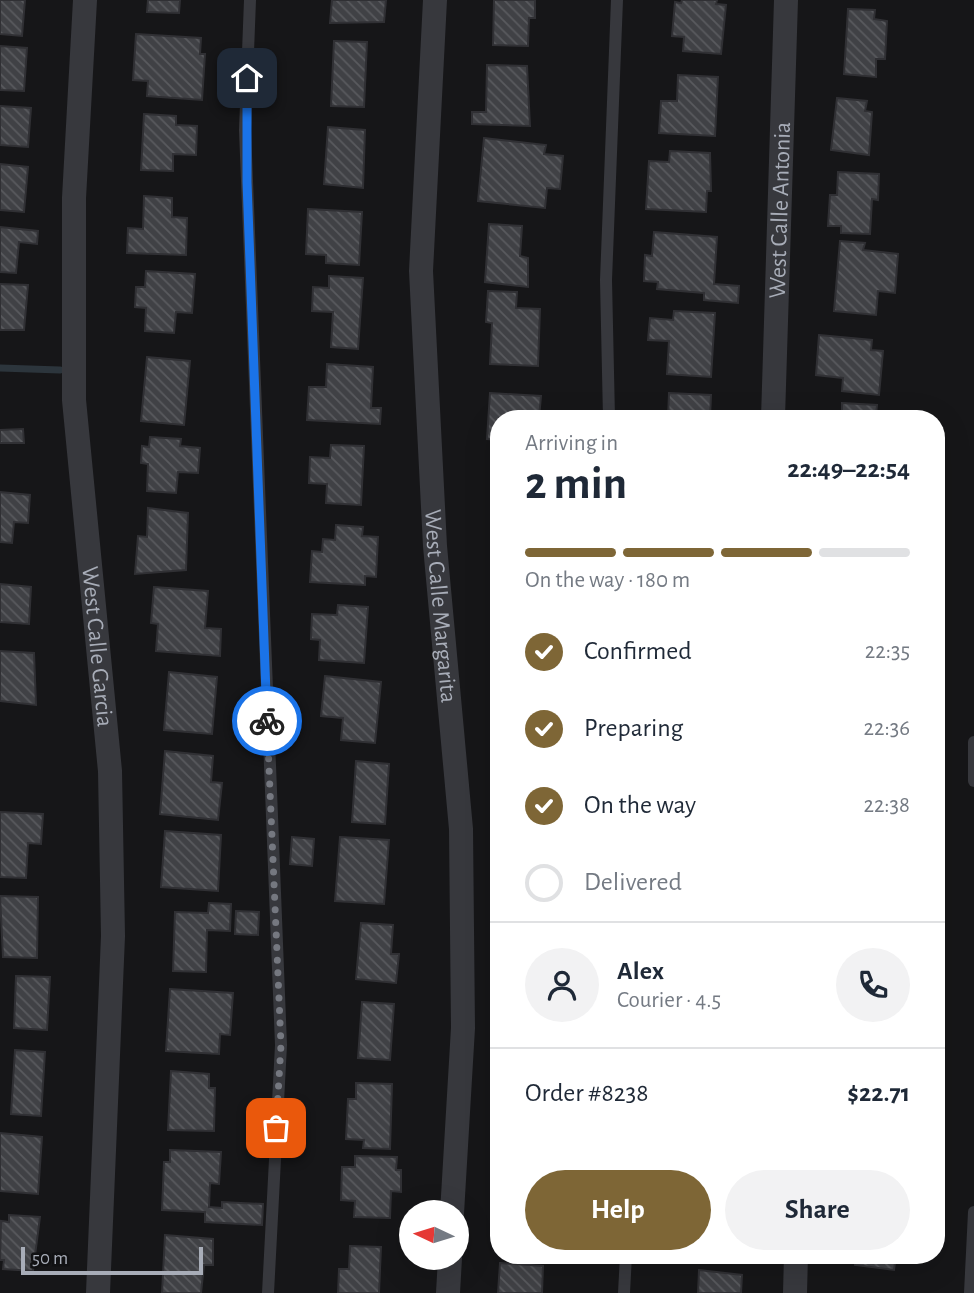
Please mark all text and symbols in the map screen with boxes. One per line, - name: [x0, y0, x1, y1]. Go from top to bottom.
- pin: [217, 48, 277, 108]
- icon: home: [228, 59, 266, 97]
- street label: West Calle Antonia: [766, 121, 795, 299]
- text: Arriving in: [525, 432, 618, 455]
- text: 22:49–22:54: [787, 456, 910, 482]
- text: 2 min: [525, 461, 627, 507]
- street label: West Calle Margarita: [420, 509, 460, 704]
- street label: West Calle Garcia: [77, 565, 117, 728]
- text: On the way · 180 m: [525, 569, 690, 592]
- icon: check: [525, 633, 563, 671]
- text: Confirmed: [584, 638, 692, 664]
- text: 22:35: [865, 640, 910, 663]
- courier: [232, 686, 302, 756]
- icon: bike: [248, 702, 286, 740]
- icon: check: [525, 710, 563, 748]
- text: Preparing: [584, 715, 683, 741]
- text: 22:36: [864, 717, 910, 740]
- icon: check: [525, 787, 563, 825]
- text: On the way: [584, 792, 696, 818]
- text: 22:38: [863, 794, 910, 817]
- text: Delivered: [584, 869, 682, 895]
- button: person: [525, 948, 599, 1022]
- button: phone: [836, 948, 910, 1022]
- text: Alex: [617, 958, 664, 984]
- text: Courier · 4.5: [617, 989, 721, 1012]
- text: Order #8238: [525, 1080, 649, 1106]
- text: $22.71: [847, 1080, 910, 1106]
- pin: [246, 1098, 306, 1158]
- icon: bag: [257, 1109, 295, 1147]
- button: Help: [525, 1170, 711, 1250]
- button: Share: [725, 1170, 910, 1250]
- north arrow: [399, 1200, 469, 1270]
- map controls: [399, 1200, 469, 1270]
- scale bar: [21, 1244, 203, 1276]
- text: 50 m: [32, 1249, 68, 1268]

